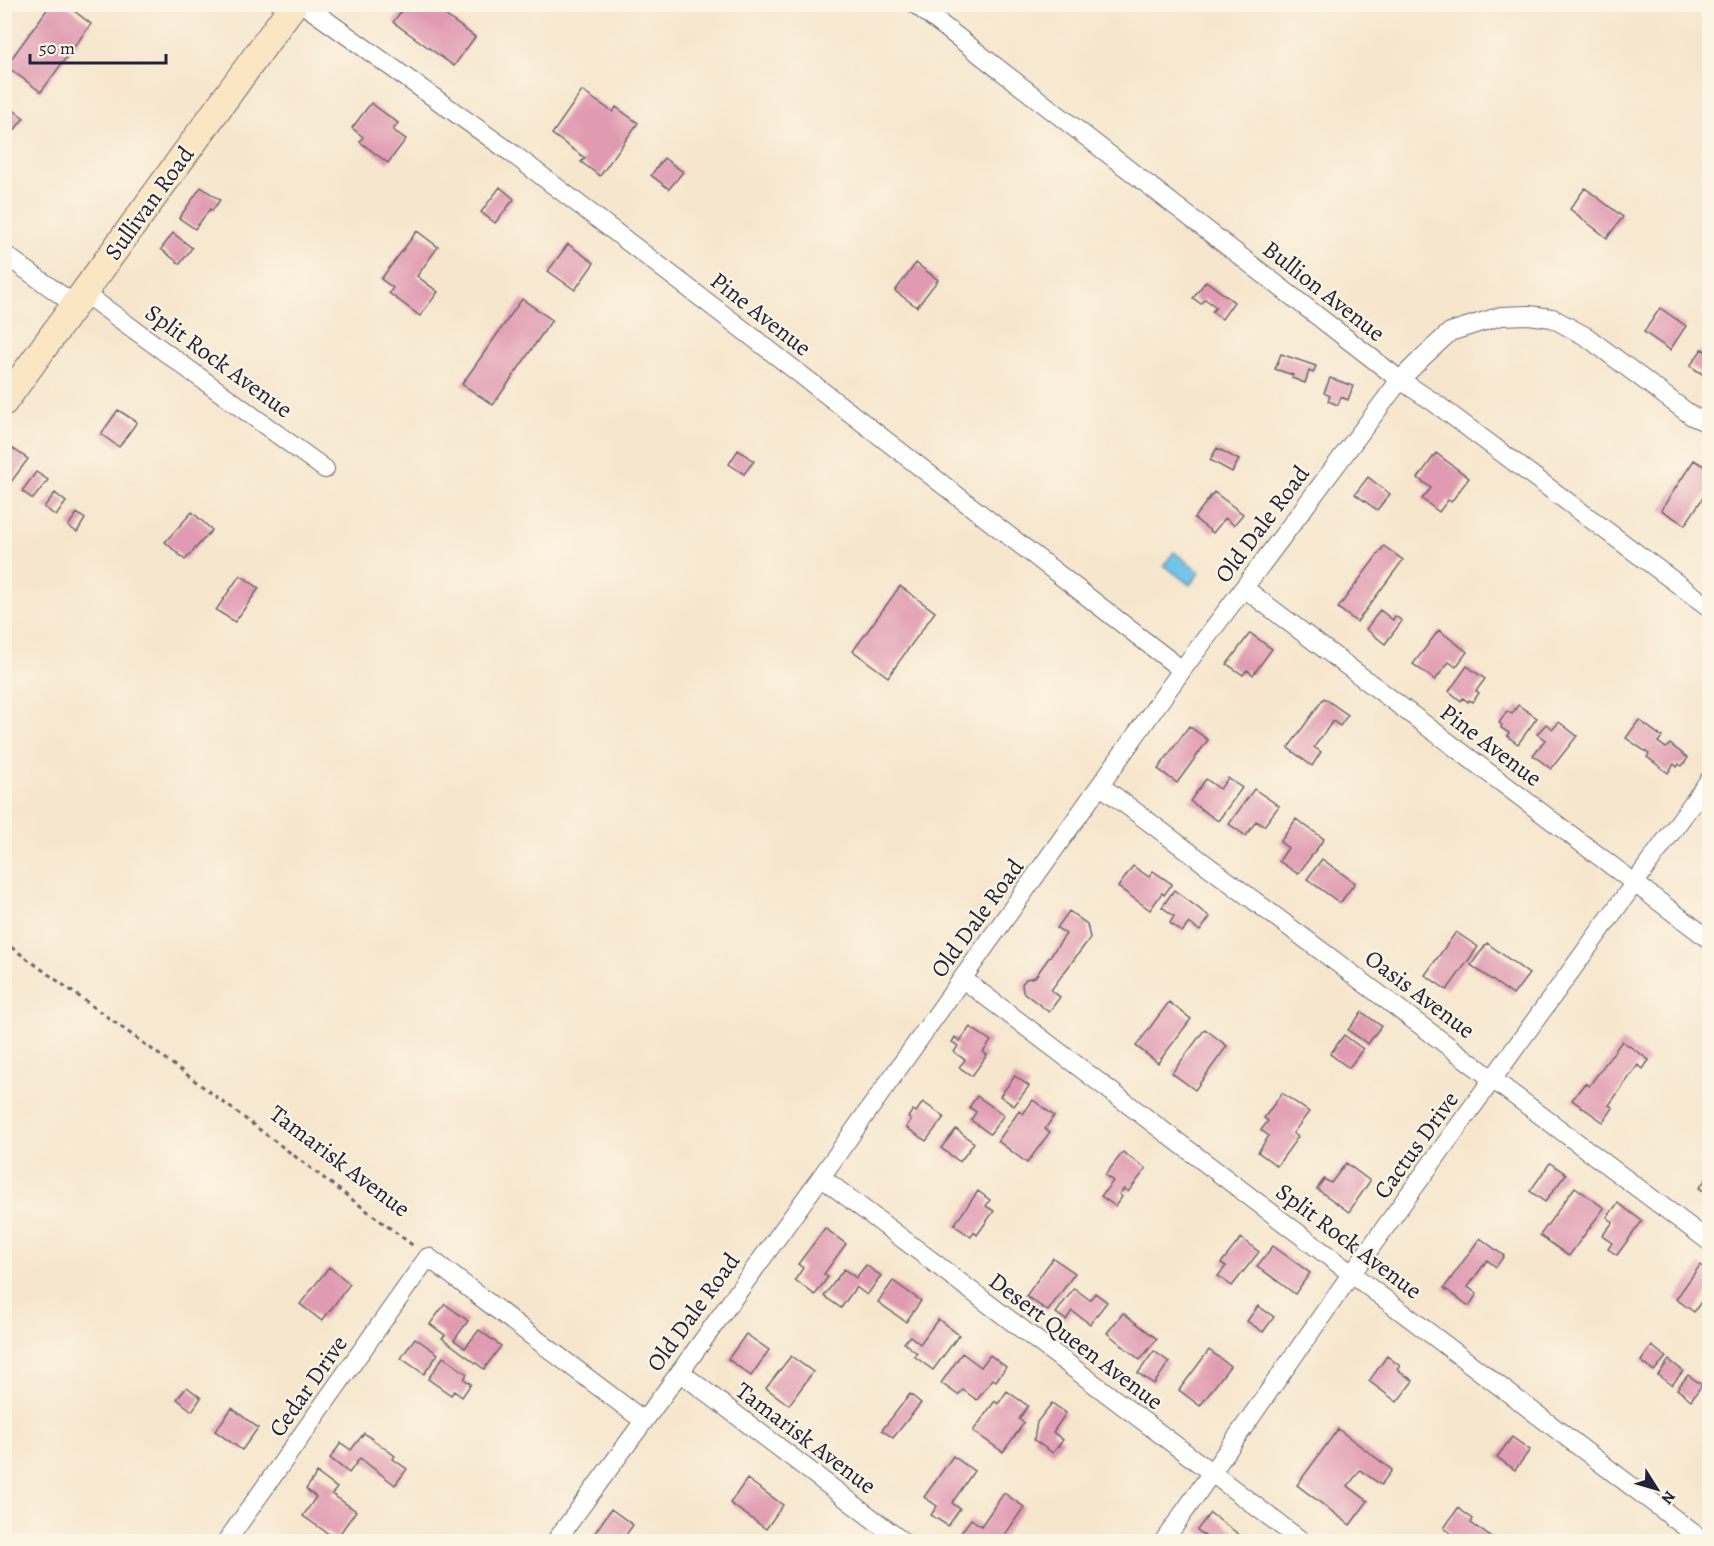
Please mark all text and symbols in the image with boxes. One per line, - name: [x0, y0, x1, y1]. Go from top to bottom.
- scale bar: [30, 27, 166, 65]
- text: 50 m: [39, 36, 75, 60]
- street label: Sullivan Road: [97, 139, 201, 266]
- street label: Bullion Avenue: [1256, 233, 1392, 349]
- street label: Pine Avenue: [704, 264, 818, 364]
- street label: Split Rock Avenue: [139, 297, 299, 425]
- street label: Old Dale Road: [1207, 459, 1317, 589]
- street label: Pine Avenue: [1433, 696, 1549, 794]
- street label: Old Dale Road: [923, 852, 1031, 984]
- street label: Oasis Avenue: [1358, 942, 1482, 1046]
- street label: Cactus Drive: [1366, 1085, 1466, 1205]
- street label: Tamarisk Avenue: [263, 1098, 417, 1224]
- street label: Split Rock Avenue: [1270, 1176, 1428, 1306]
- street label: Old Dale Road: [639, 1246, 747, 1378]
- street label: Desert Queen Avenue: [982, 1265, 1170, 1417]
- street label: Cedar Drive: [261, 1329, 355, 1443]
- street label: Tamarisk Avenue: [729, 1375, 883, 1501]
- north arrow: [1627, 1459, 1687, 1519]
- text: N: [1656, 1486, 1680, 1509]

